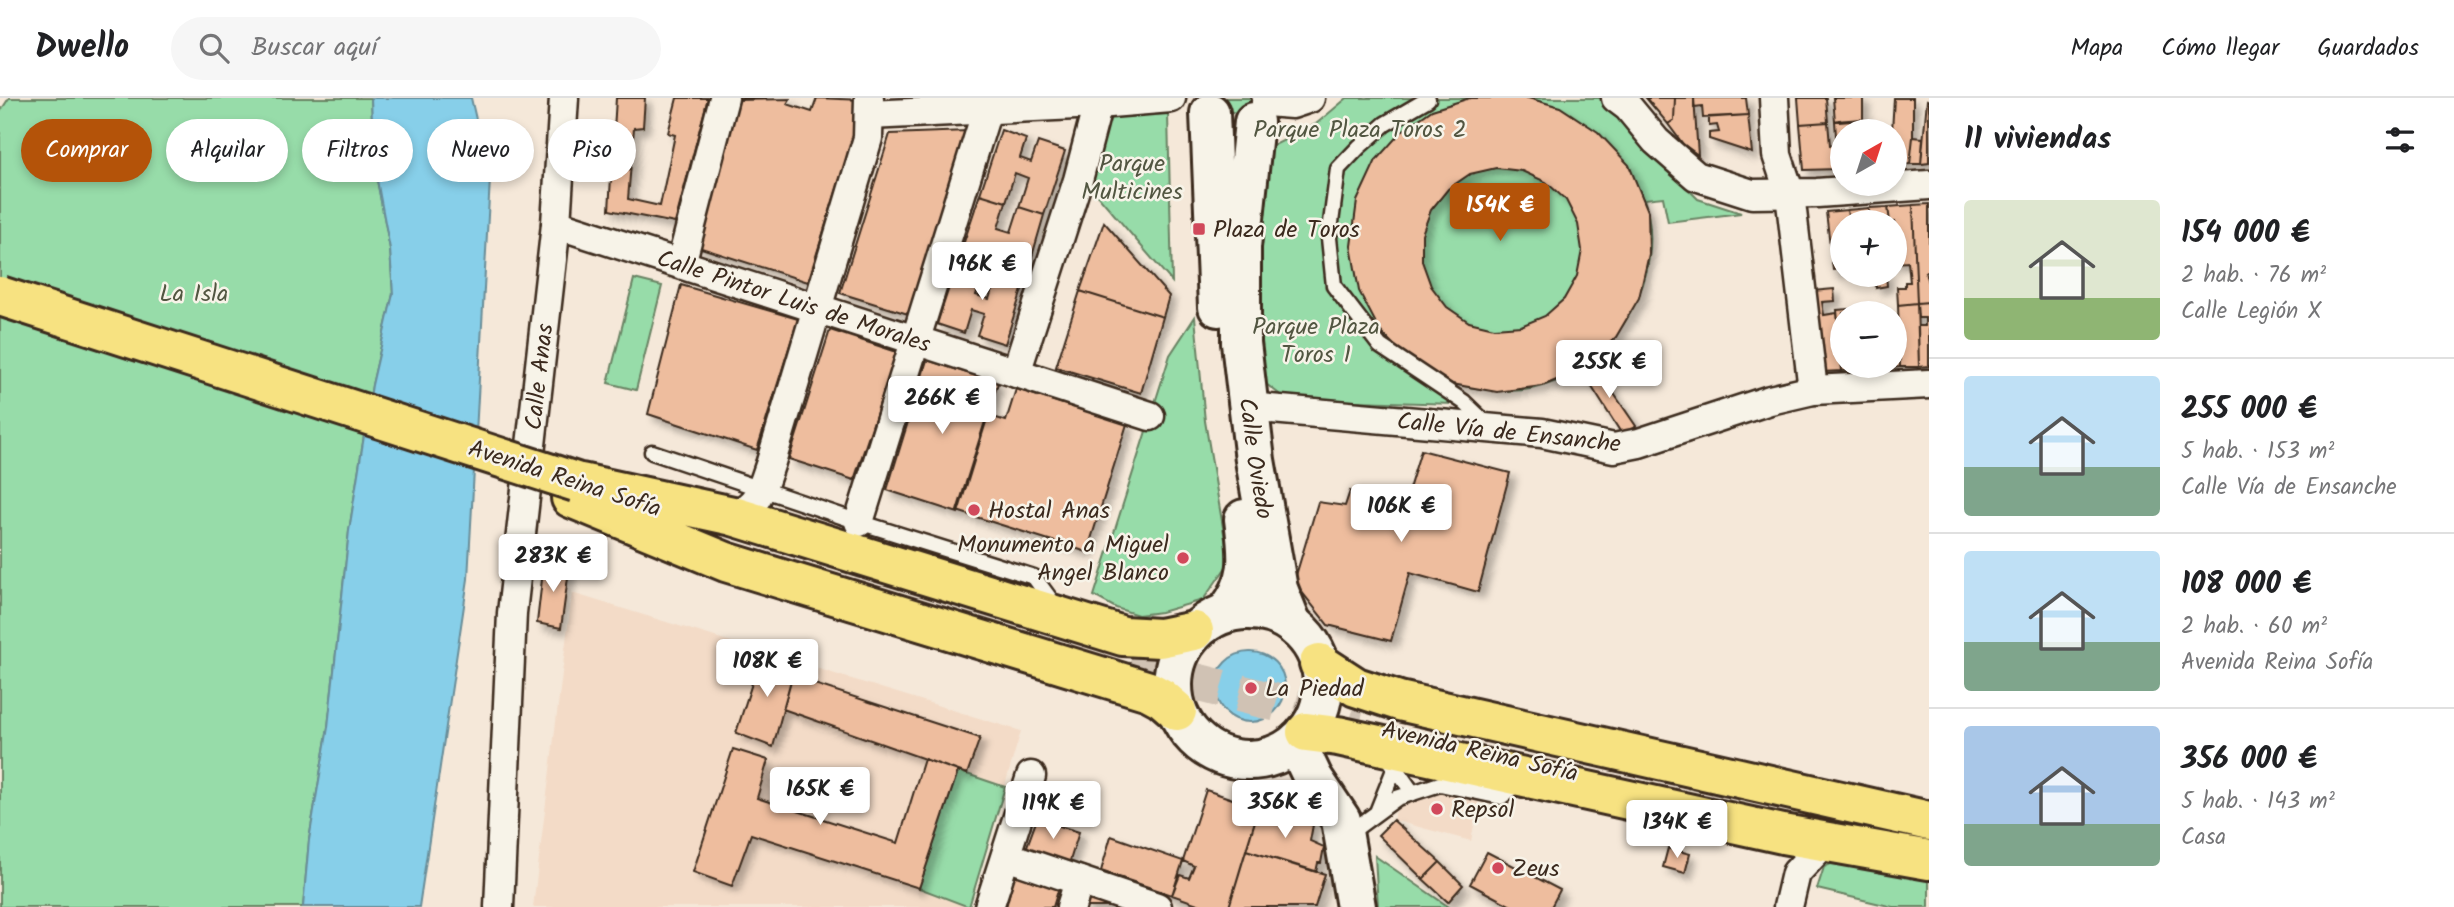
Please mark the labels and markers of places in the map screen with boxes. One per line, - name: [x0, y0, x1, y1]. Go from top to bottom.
- pin: 154K €: [1443, 184, 1557, 243]
- place label: Plaza de Toros: [1213, 211, 1360, 250]
- marker: Plaza de Toros: [1191, 221, 1207, 237]
- pin: 196K €: [925, 242, 1039, 302]
- pin: 255K €: [1552, 341, 1666, 400]
- pin: 266K €: [885, 376, 999, 436]
- pin: 106K €: [1344, 484, 1458, 544]
- place label: Hostal Anas: [988, 492, 1110, 531]
- marker: Hostal Anas: [966, 502, 982, 518]
- place label: Monumento a Miguel Angel Blanco: [957, 526, 1169, 593]
- pin: 283K €: [496, 534, 610, 594]
- marker: Monumento a Miguel Angel Blanco: [1175, 550, 1191, 566]
- pin: 108K €: [710, 640, 824, 699]
- place label: La Piedad: [1265, 670, 1365, 709]
- marker: La Piedad: [1243, 680, 1259, 696]
- pin: 165K €: [763, 768, 877, 827]
- pin: 356K €: [1228, 780, 1342, 840]
- pin: 119K €: [996, 782, 1110, 841]
- place label: Repsol: [1451, 791, 1514, 830]
- pin: 134K €: [1620, 800, 1734, 860]
- marker: Repsol: [1429, 801, 1445, 817]
- place label: Zeus: [1512, 850, 1559, 889]
- marker: Zeus: [1490, 860, 1506, 876]

